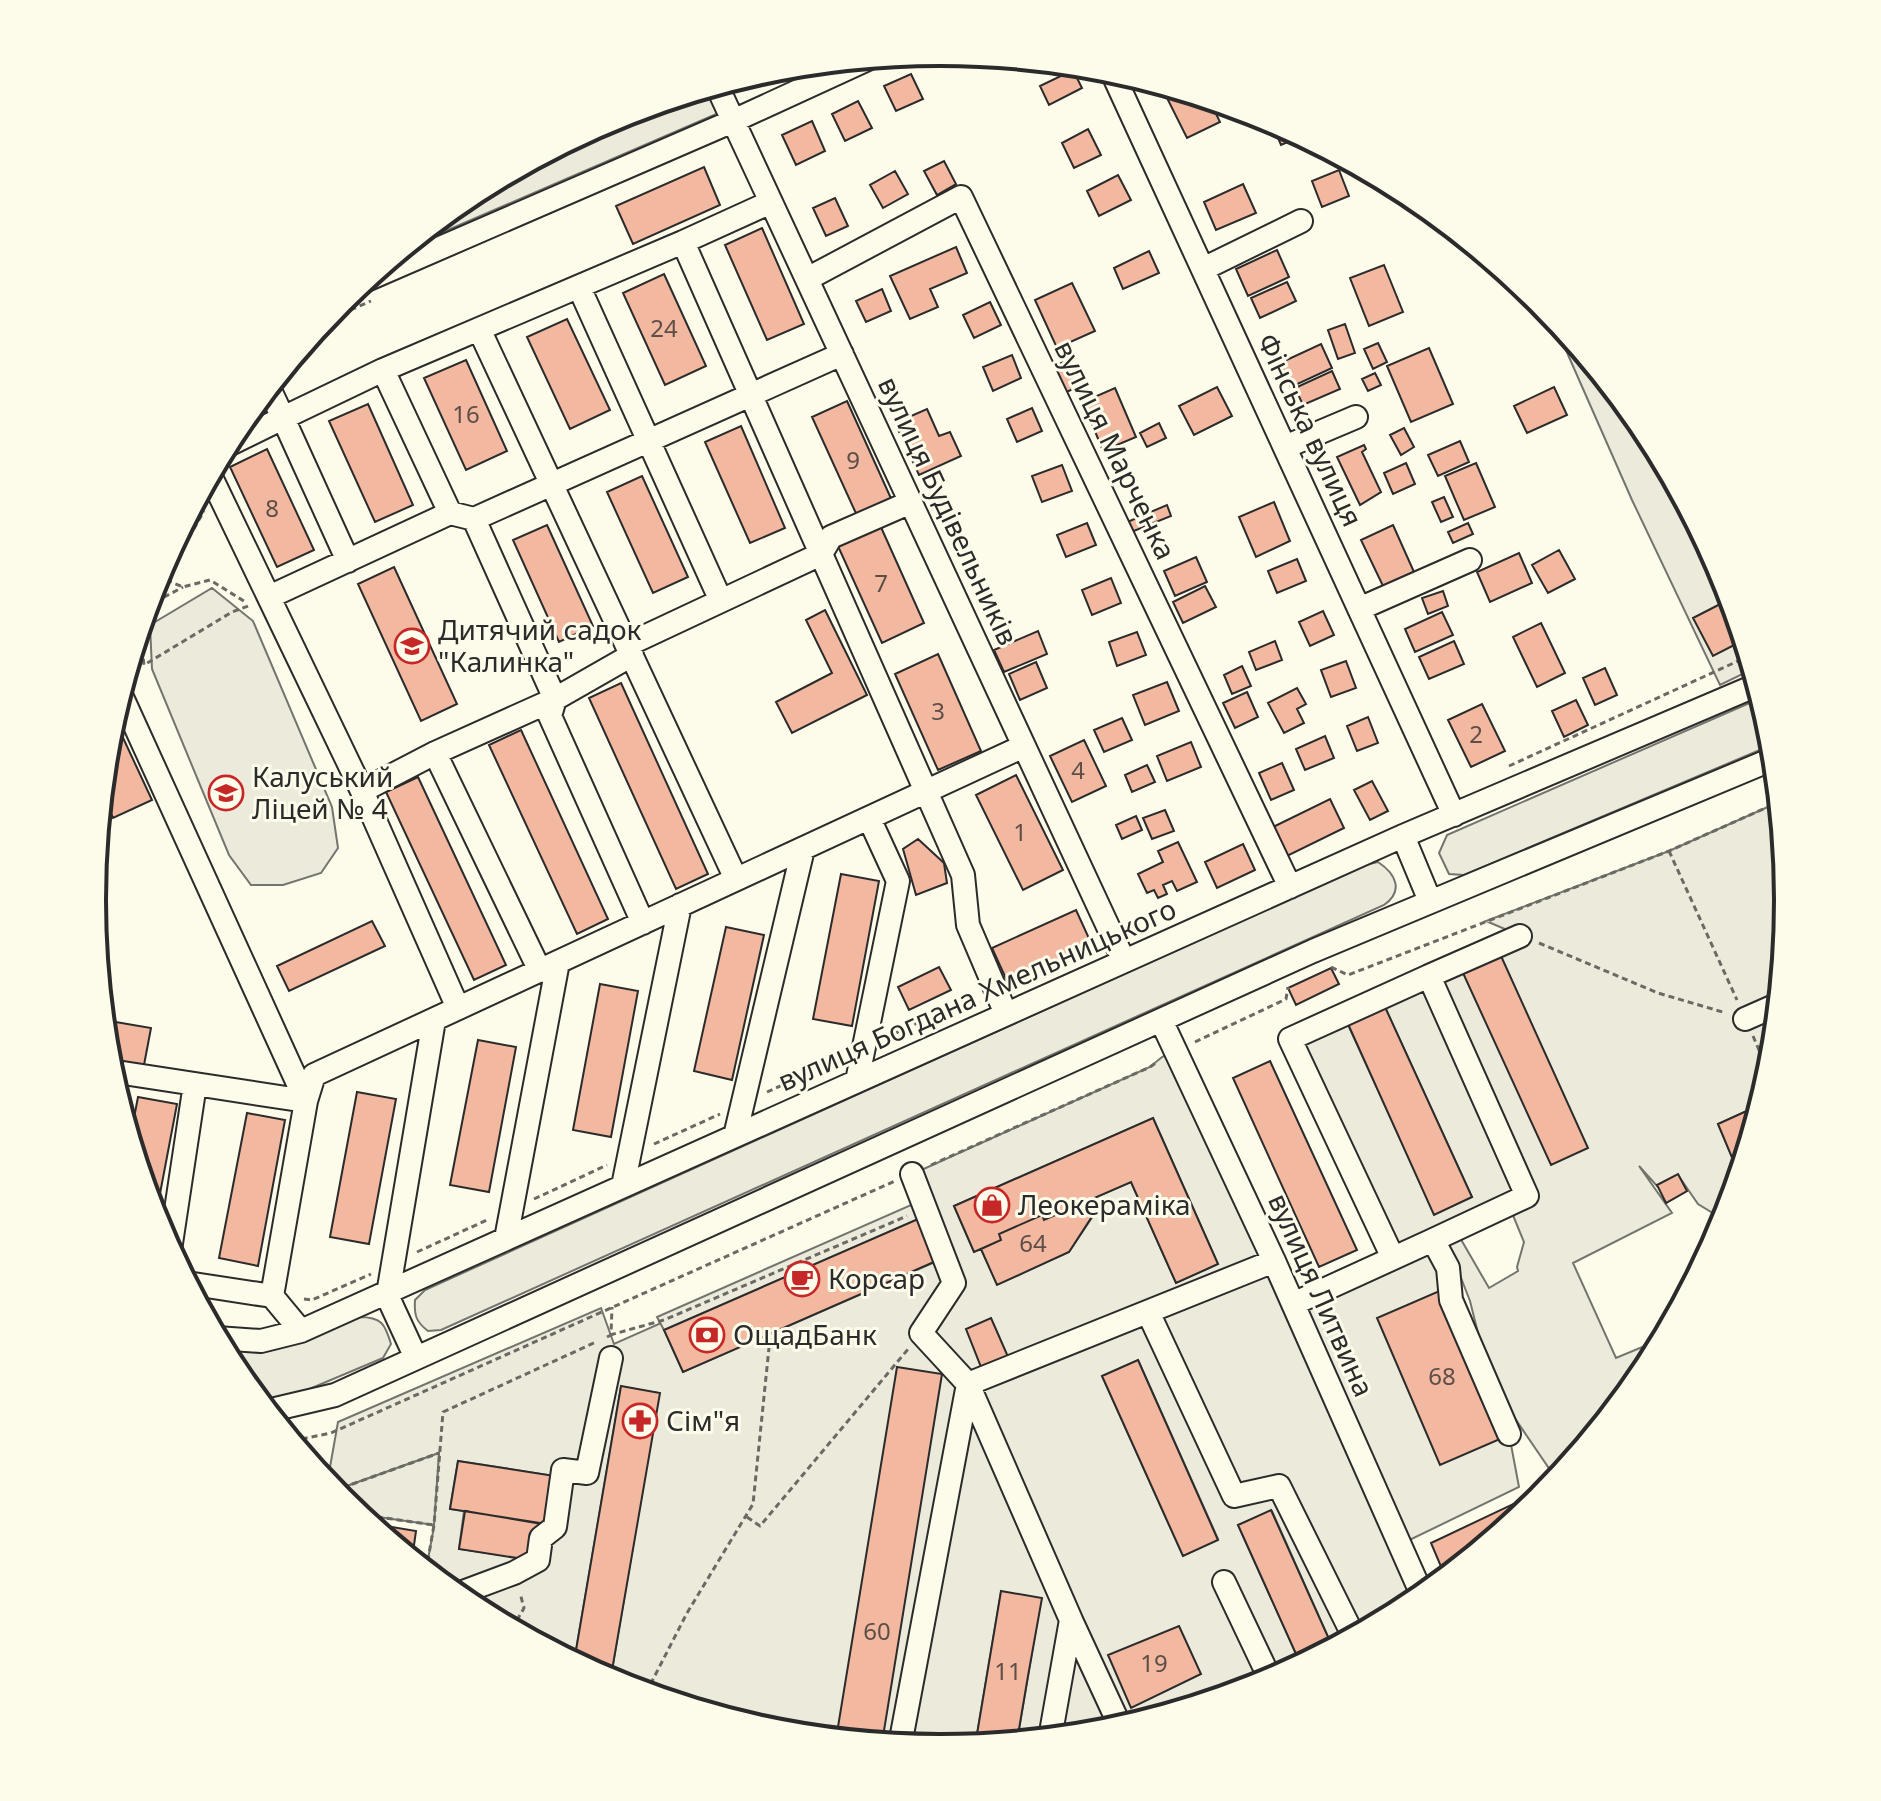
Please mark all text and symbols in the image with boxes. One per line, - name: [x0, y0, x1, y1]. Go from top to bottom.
- house number: 24: [650, 311, 678, 344]
- street label: Фінська вулиця: [1250, 327, 1372, 532]
- street label: вулиця Марченка: [1046, 334, 1185, 566]
- street label: вулиця Будівельників: [870, 370, 1028, 651]
- house number: 16: [452, 397, 480, 430]
- house number: 9: [846, 443, 860, 476]
- house number: 8: [265, 491, 279, 524]
- house number: 7: [874, 566, 888, 599]
- place label: Дитячий садок "Калинка": [438, 610, 642, 680]
- school or university icon: Дитячий садок "Калинка": [393, 627, 431, 665]
- house number: 3: [931, 694, 945, 727]
- house number: 2: [1469, 717, 1483, 750]
- house number: 4: [1071, 753, 1085, 786]
- place label: Калуський Ліцей № 4: [252, 757, 393, 827]
- school or university icon: Калуський Ліцей № 4: [207, 774, 245, 812]
- house number: 1: [1013, 815, 1027, 848]
- street label: вулиця Богдана Хмельницького: [772, 889, 1182, 1099]
- place label: Леокераміка: [1018, 1185, 1191, 1223]
- shop icon: Леокераміка: [973, 1186, 1011, 1224]
- street label: вулиця Литвина: [1260, 1187, 1384, 1402]
- house number: 64: [1019, 1226, 1047, 1259]
- place label: Корсар: [828, 1259, 925, 1297]
- cafe icon: Корсар: [783, 1260, 821, 1298]
- place label: ОщадБанк: [733, 1315, 877, 1353]
- bank icon: ОщадБанк: [688, 1316, 726, 1354]
- house number: 68: [1428, 1359, 1456, 1392]
- place label: Сім"я: [666, 1401, 740, 1439]
- pharmacy icon: Сім"я: [621, 1402, 659, 1440]
- house number: 60: [863, 1614, 891, 1647]
- house number: 19: [1140, 1646, 1168, 1679]
- house number: 11: [994, 1654, 1022, 1687]

